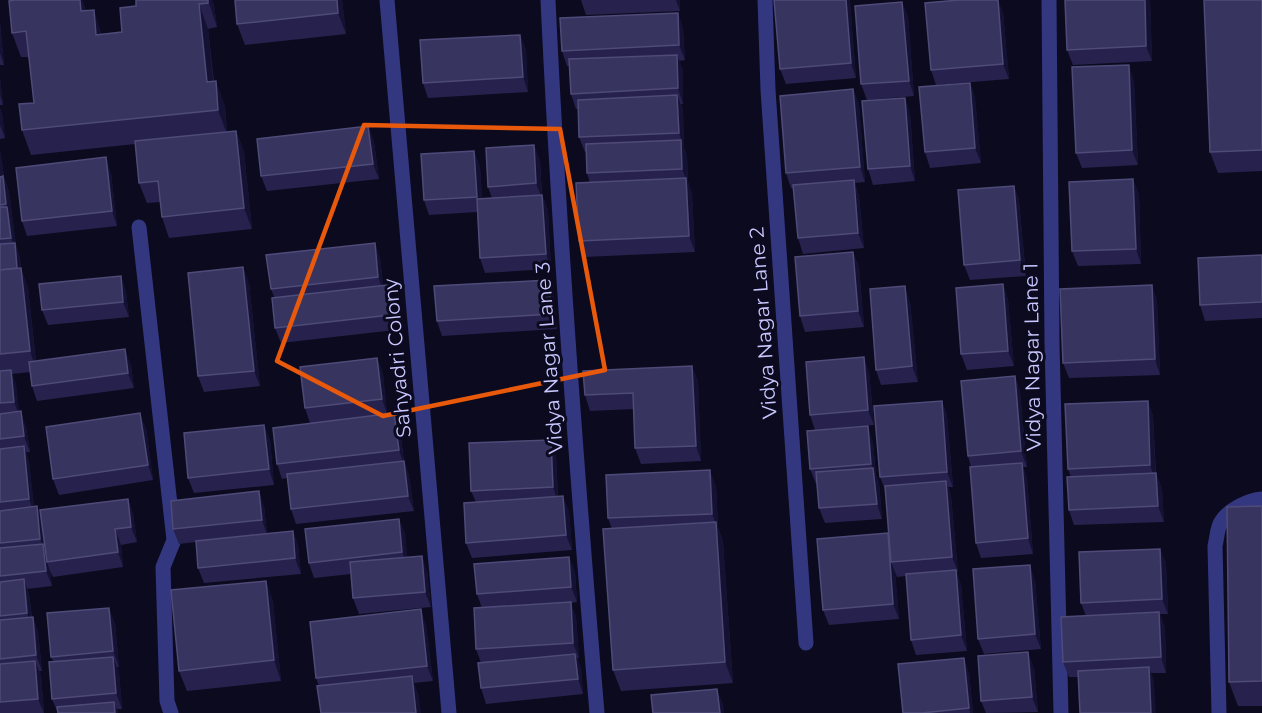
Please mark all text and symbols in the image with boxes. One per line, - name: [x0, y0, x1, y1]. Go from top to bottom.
- street label: Vidya Nagar Lane 2: [744, 226, 782, 420]
- street label: Vidya Nagar Lane 3: [530, 261, 568, 455]
- street label: Vidya Nagar Lane 1: [1018, 263, 1046, 451]
- street label: Sahyadri Colony: [378, 277, 416, 439]

